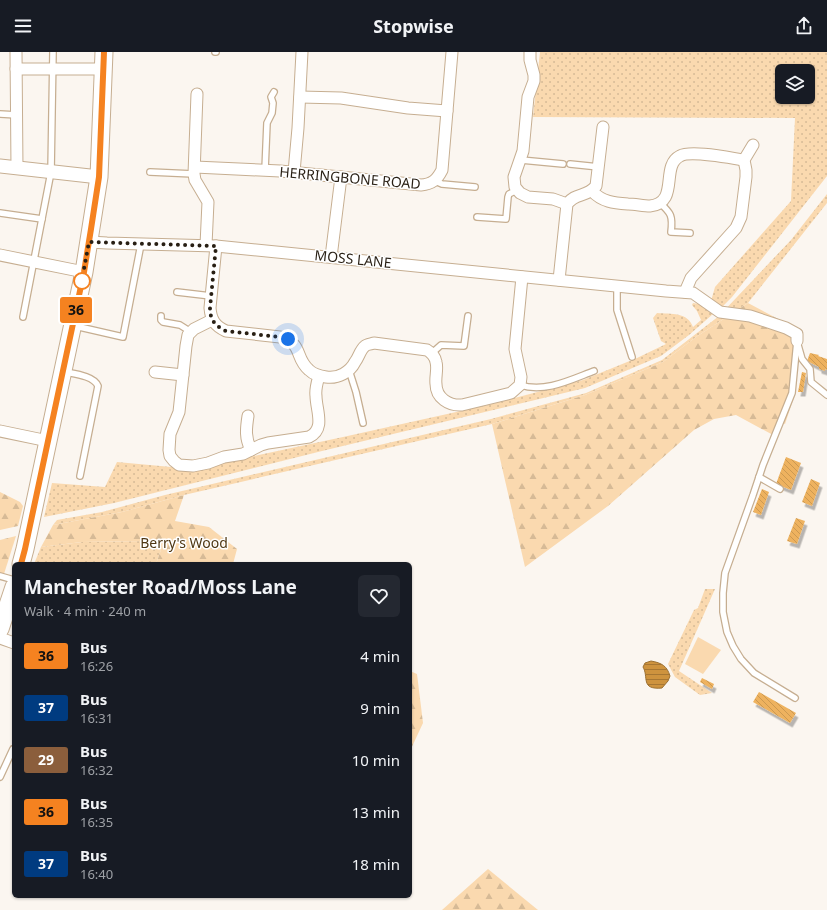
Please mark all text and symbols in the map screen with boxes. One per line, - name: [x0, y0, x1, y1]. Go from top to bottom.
- text: Stopwise: [373, 14, 454, 38]
- icon: menu: [12, 15, 34, 37]
- icon: share: [793, 15, 815, 37]
- map controls: [775, 64, 815, 104]
- button: layers: [775, 64, 815, 104]
- street label: HERRINGBONE ROAD: [279, 162, 421, 193]
- street label: MOSS LANE: [314, 245, 393, 272]
- unlabelled marker: [73, 272, 91, 290]
- line badge: 36: [58, 297, 94, 323]
- text: 36: [68, 300, 84, 319]
- your location: [278, 329, 298, 349]
- park label: Berry's Wood: [140, 533, 228, 552]
- text: Manchester Road/Moss Lane: [24, 574, 297, 600]
- button: heart: [358, 575, 400, 617]
- text: Walk · 4 min · 240 m: [24, 602, 146, 620]
- text: Bus: [80, 637, 107, 657]
- text: 36: [38, 646, 54, 665]
- text: 4 min: [360, 646, 400, 666]
- text: 16:26: [80, 657, 113, 675]
- text: Bus: [80, 689, 107, 709]
- text: 37: [38, 698, 54, 717]
- text: 9 min: [360, 698, 400, 718]
- text: 16:31: [80, 709, 113, 727]
- text: Bus: [80, 741, 107, 761]
- text: 29: [38, 750, 54, 769]
- text: 10 min: [352, 750, 400, 770]
- text: 16:32: [80, 761, 113, 779]
- text: Bus: [80, 793, 107, 813]
- text: 36: [38, 802, 54, 821]
- text: 13 min: [352, 802, 400, 822]
- text: 16:35: [80, 813, 113, 831]
- text: Bus: [80, 845, 107, 865]
- text: 37: [38, 854, 54, 873]
- text: 18 min: [352, 854, 400, 874]
- text: 16:40: [80, 865, 113, 883]

